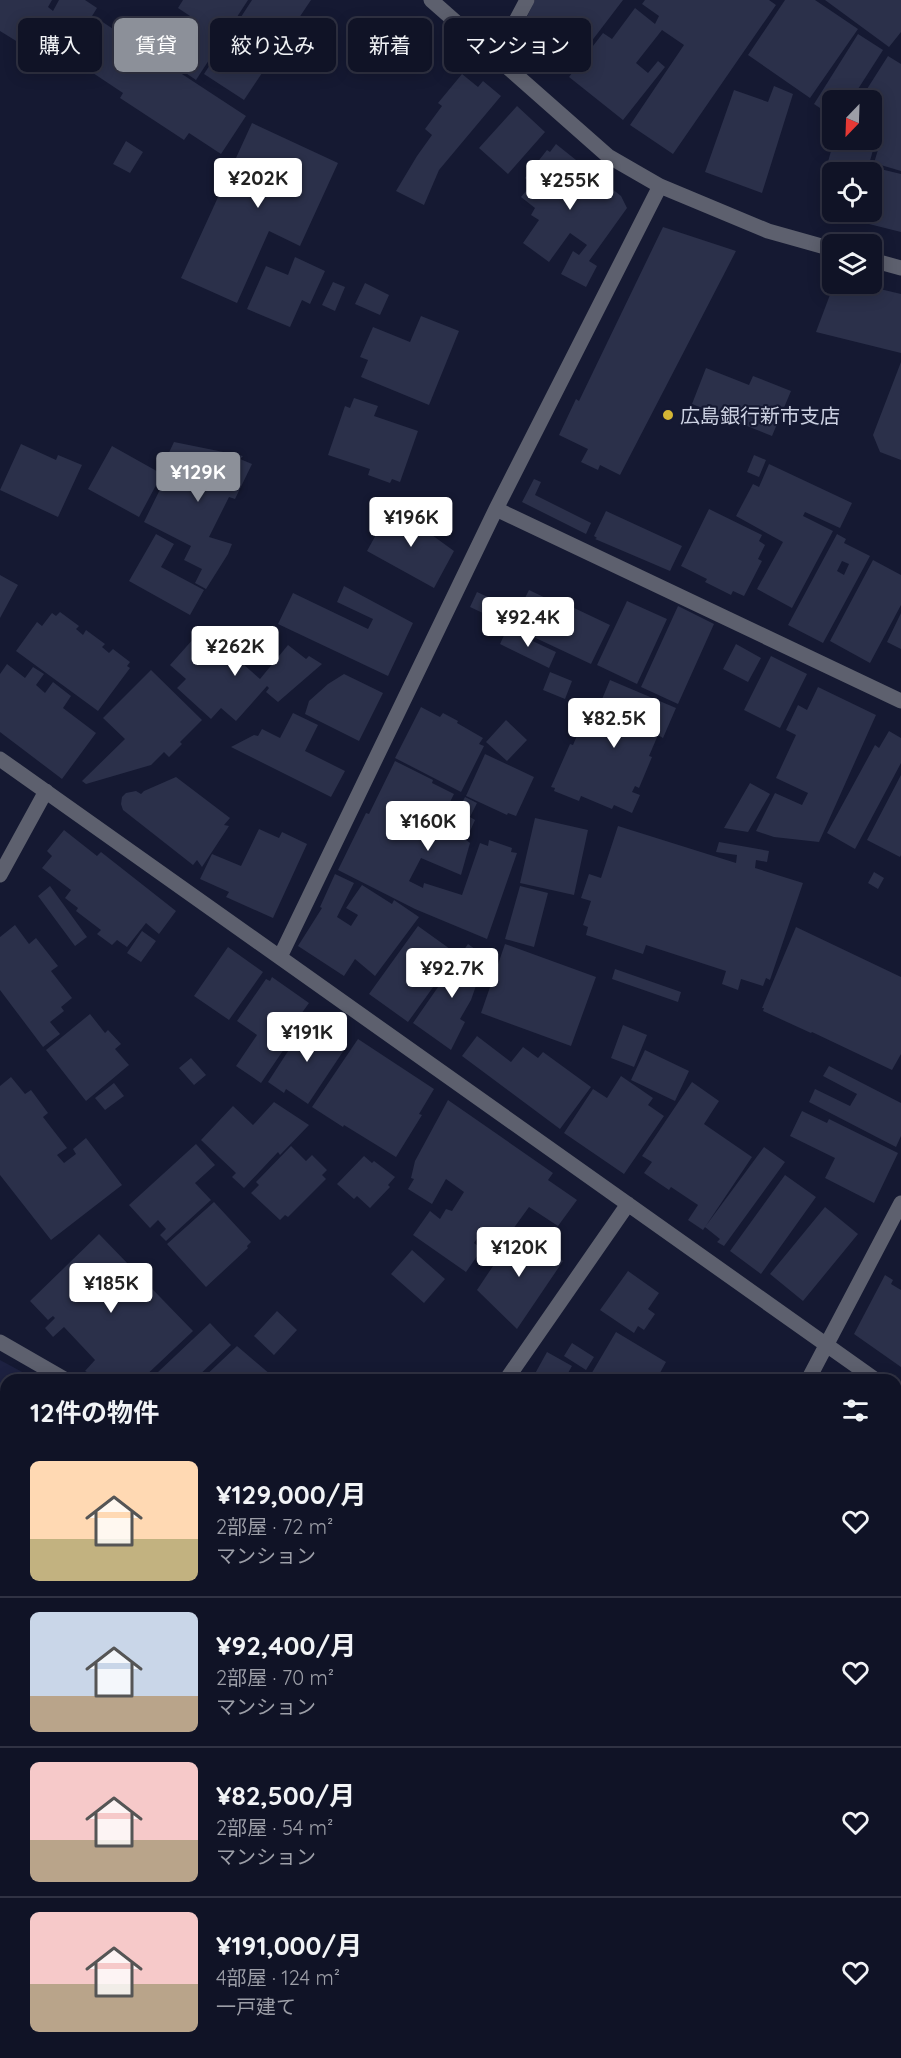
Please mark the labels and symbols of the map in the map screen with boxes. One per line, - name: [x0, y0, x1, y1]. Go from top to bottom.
- north arrow: [822, 90, 882, 150]
- pin: ¥202K: [216, 158, 300, 209]
- pin: ¥255K: [528, 160, 612, 211]
- place label: 広島銀行新市支店: [680, 403, 840, 428]
- marker: 広島銀行新市支店: [661, 408, 675, 422]
- pin: ¥129K: [156, 452, 240, 503]
- pin: ¥196K: [369, 497, 453, 548]
- pin: ¥92.4K: [479, 597, 577, 648]
- pin: ¥262K: [193, 626, 277, 677]
- pin: ¥82.5K: [565, 698, 663, 749]
- pin: ¥160K: [386, 801, 470, 852]
- pin: ¥92.7K: [403, 948, 501, 999]
- pin: ¥191K: [265, 1012, 349, 1063]
- pin: ¥120K: [477, 1227, 561, 1278]
- pin: ¥185K: [69, 1263, 153, 1314]

